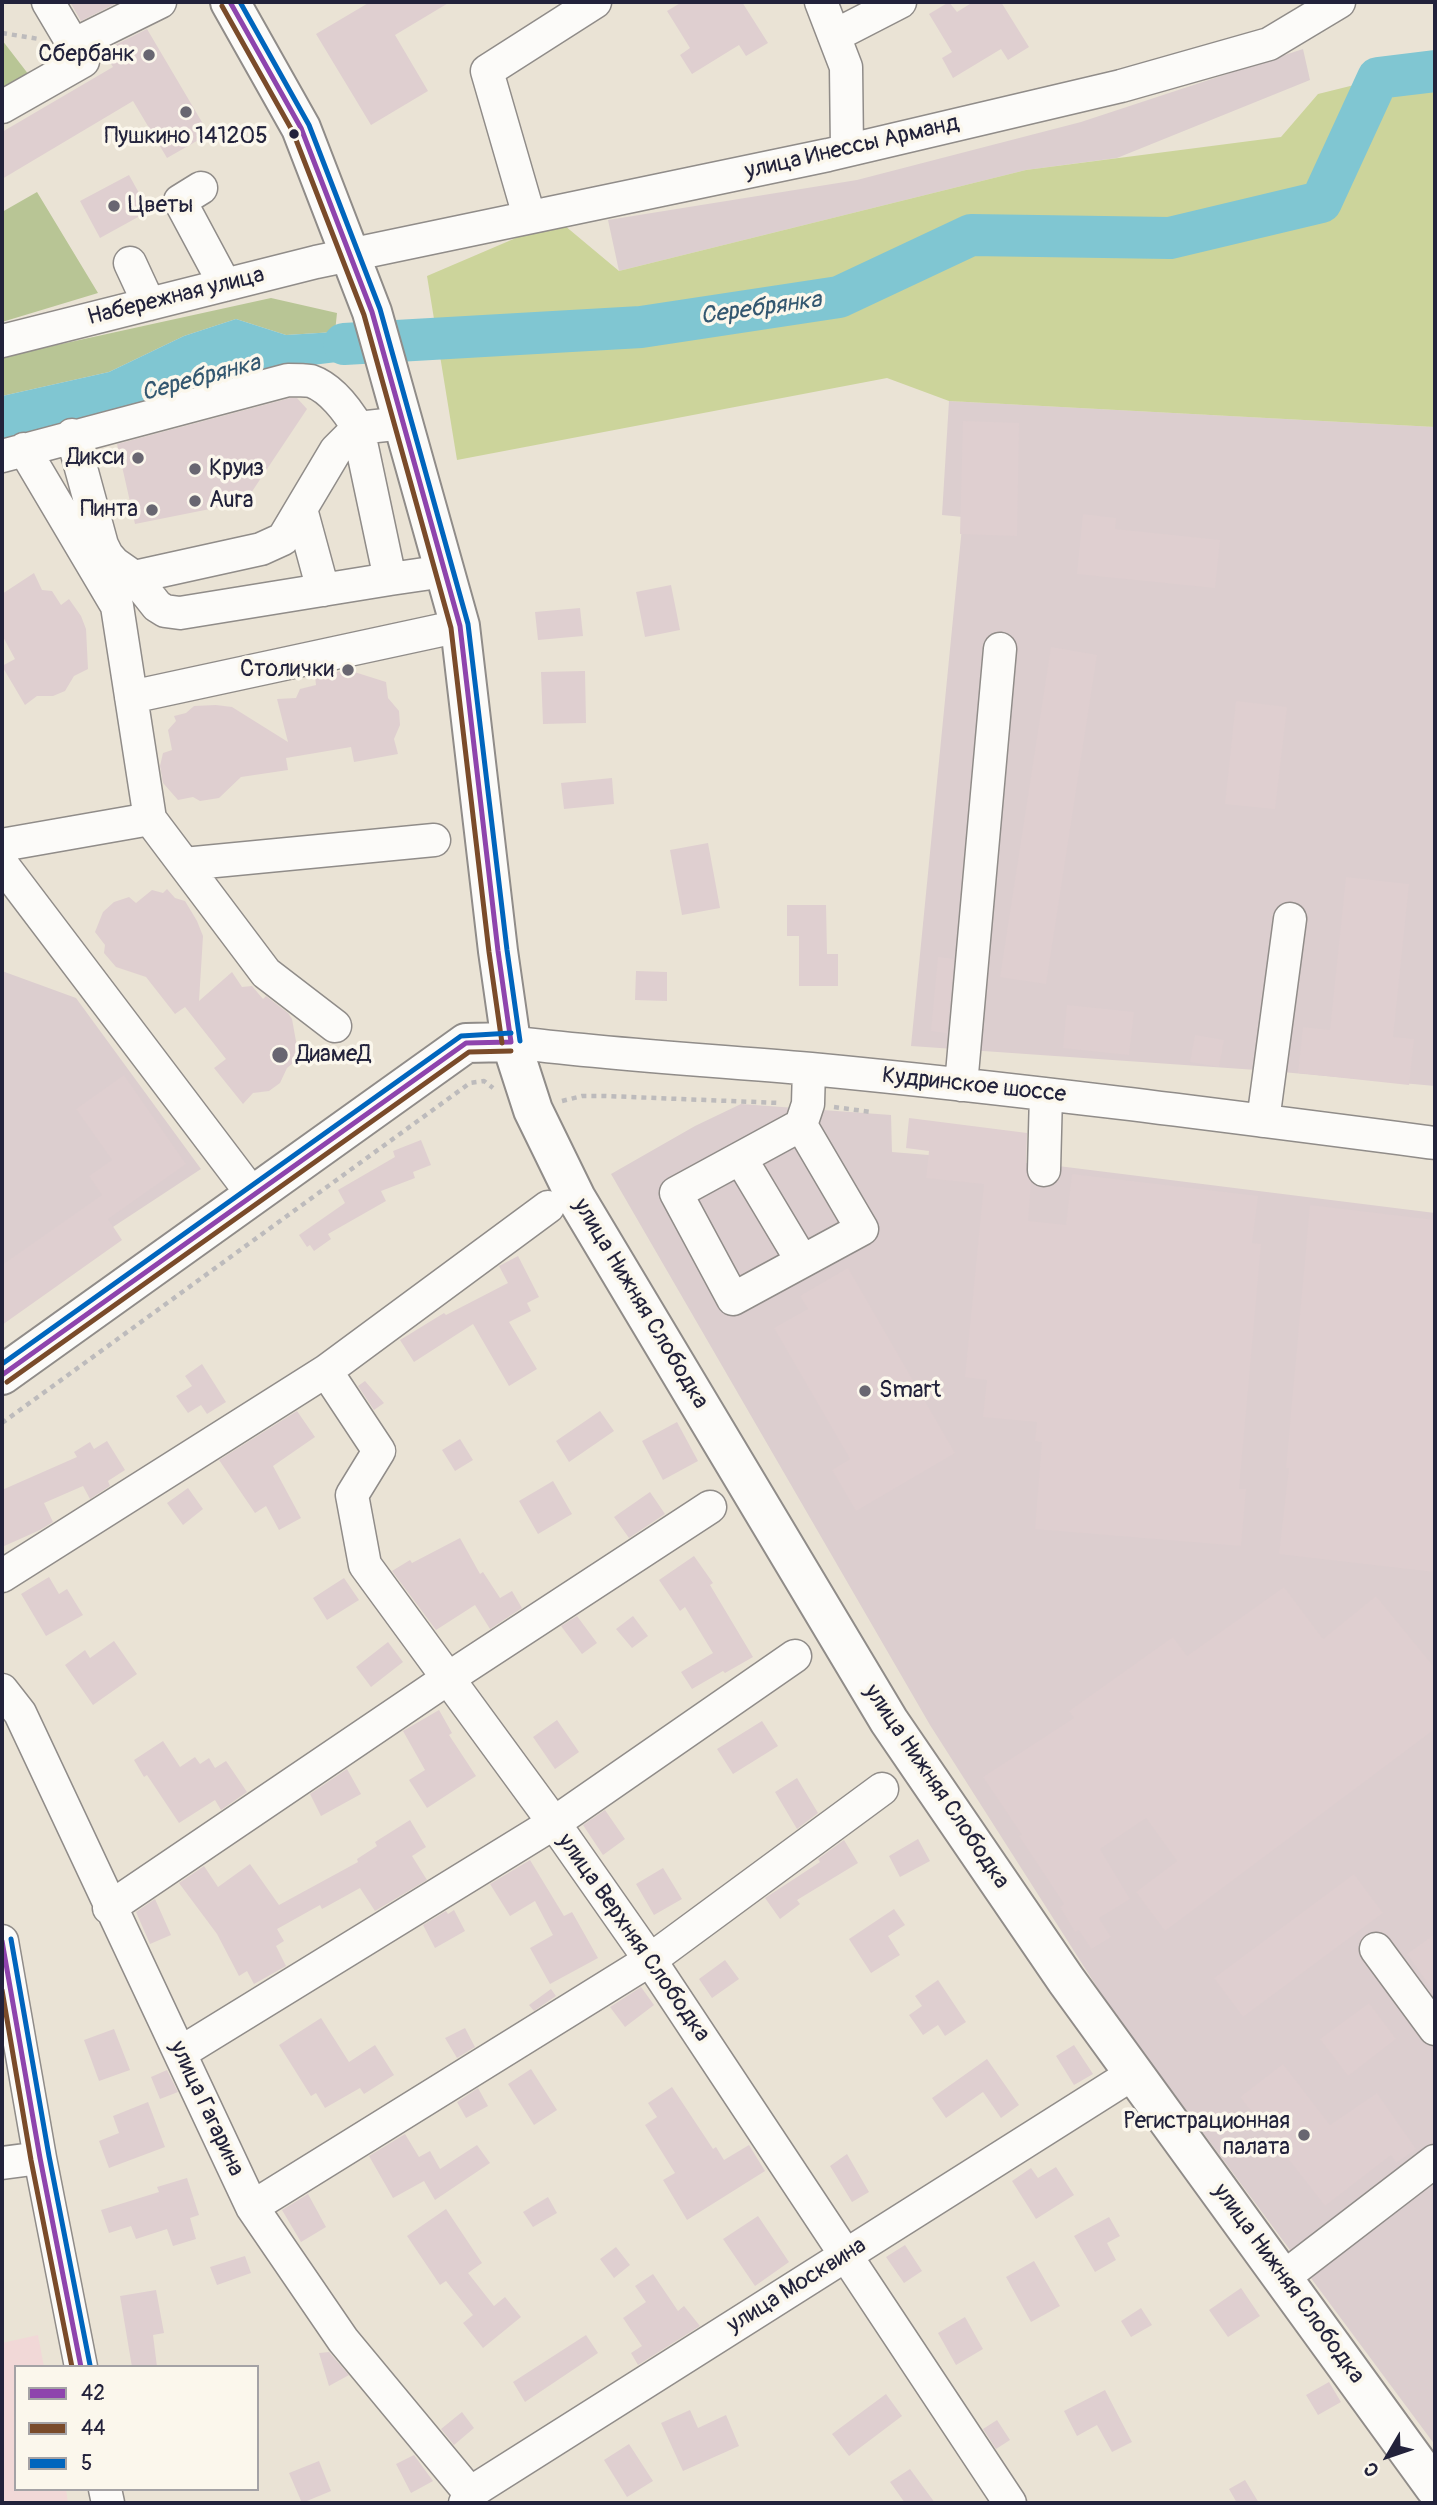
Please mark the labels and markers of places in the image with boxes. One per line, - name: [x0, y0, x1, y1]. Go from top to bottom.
- place label: Сбербанк: [38, 41, 135, 69]
- marker: Сбербанк: [141, 47, 157, 63]
- marker: Пушкино 141205: [178, 104, 194, 120]
- place label: Пушкино 141205: [104, 123, 268, 151]
- unlabelled marker: [287, 127, 301, 141]
- place label: Цветы: [128, 192, 193, 220]
- marker: Цветы: [106, 198, 122, 214]
- place label: Дикси: [66, 444, 124, 472]
- marker: Дикси: [130, 450, 146, 466]
- place label: Круиз: [209, 455, 264, 483]
- marker: Круиз: [187, 461, 203, 477]
- place label: Aura: [209, 487, 253, 515]
- marker: Aura: [187, 493, 203, 509]
- place label: Пинта: [80, 496, 138, 524]
- marker: Пинта: [144, 502, 160, 518]
- place label: Столички: [240, 656, 334, 684]
- marker: Столички: [340, 662, 356, 678]
- place label: ДиамеД: [296, 1041, 371, 1069]
- marker: ДиамеД: [270, 1045, 290, 1065]
- place label: Smart: [879, 1377, 941, 1405]
- marker: Smart: [857, 1383, 873, 1399]
- place label: Регистрационная палата: [1123, 2108, 1290, 2162]
- marker: Регистрационная палата: [1296, 2127, 1312, 2143]

